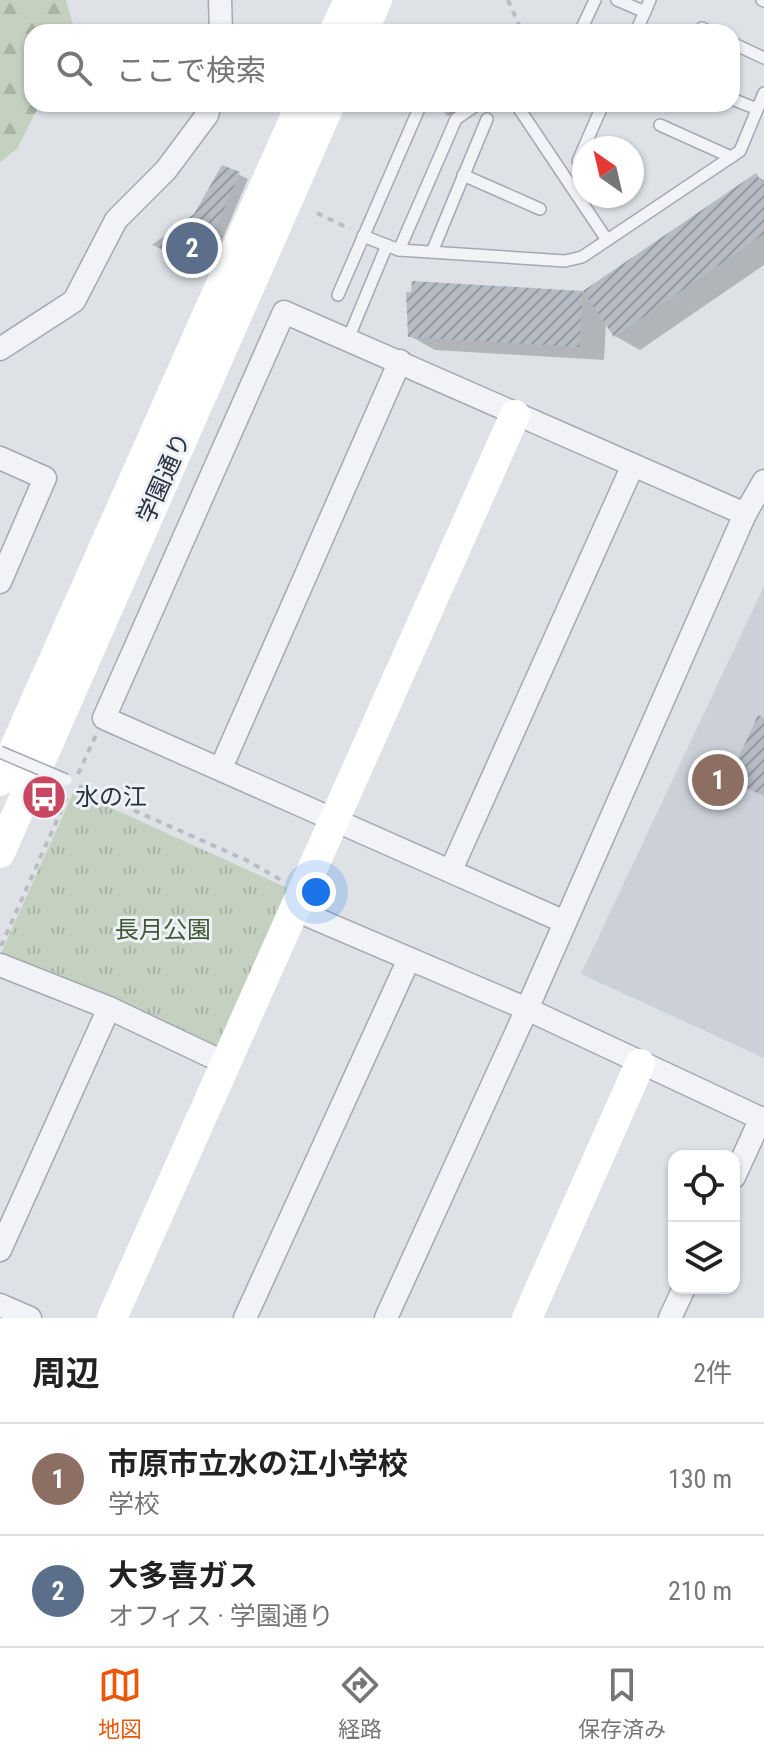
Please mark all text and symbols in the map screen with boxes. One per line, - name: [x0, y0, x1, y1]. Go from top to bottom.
- search box: [24, 24, 740, 112]
- icon: search: [52, 46, 96, 90]
- text: ここで検索: [116, 53, 266, 88]
- north arrow: [572, 136, 644, 208]
- pin: 2: [166, 218, 218, 278]
- street label: 学園通り: [132, 428, 196, 528]
- pin: 1: [692, 750, 744, 810]
- bus stop icon: 水の江: [20, 773, 68, 821]
- place label: 水の江: [75, 783, 147, 811]
- your location: [296, 872, 336, 912]
- park label: 長月公園: [115, 916, 211, 944]
- map controls: [668, 1150, 740, 1294]
- button: locate: [668, 1150, 740, 1222]
- button: layers: [668, 1222, 740, 1294]
- text: 周辺: [32, 1353, 100, 1393]
- text: 2件: [693, 1358, 732, 1388]
- text: 市原市立水の江小学校: [108, 1446, 408, 1481]
- text: 1: [51, 1464, 65, 1494]
- text: 130 m: [668, 1464, 732, 1494]
- text: 学校: [108, 1489, 160, 1519]
- text: 大多喜ガス: [108, 1558, 258, 1593]
- text: 2: [51, 1576, 65, 1606]
- text: 210 m: [668, 1576, 732, 1606]
- text: オフィス · 学園通り: [108, 1601, 334, 1631]
- tab: 地図: [98, 1663, 142, 1743]
- tab: 経路: [338, 1663, 382, 1743]
- tab: 保存済み: [578, 1663, 666, 1743]

